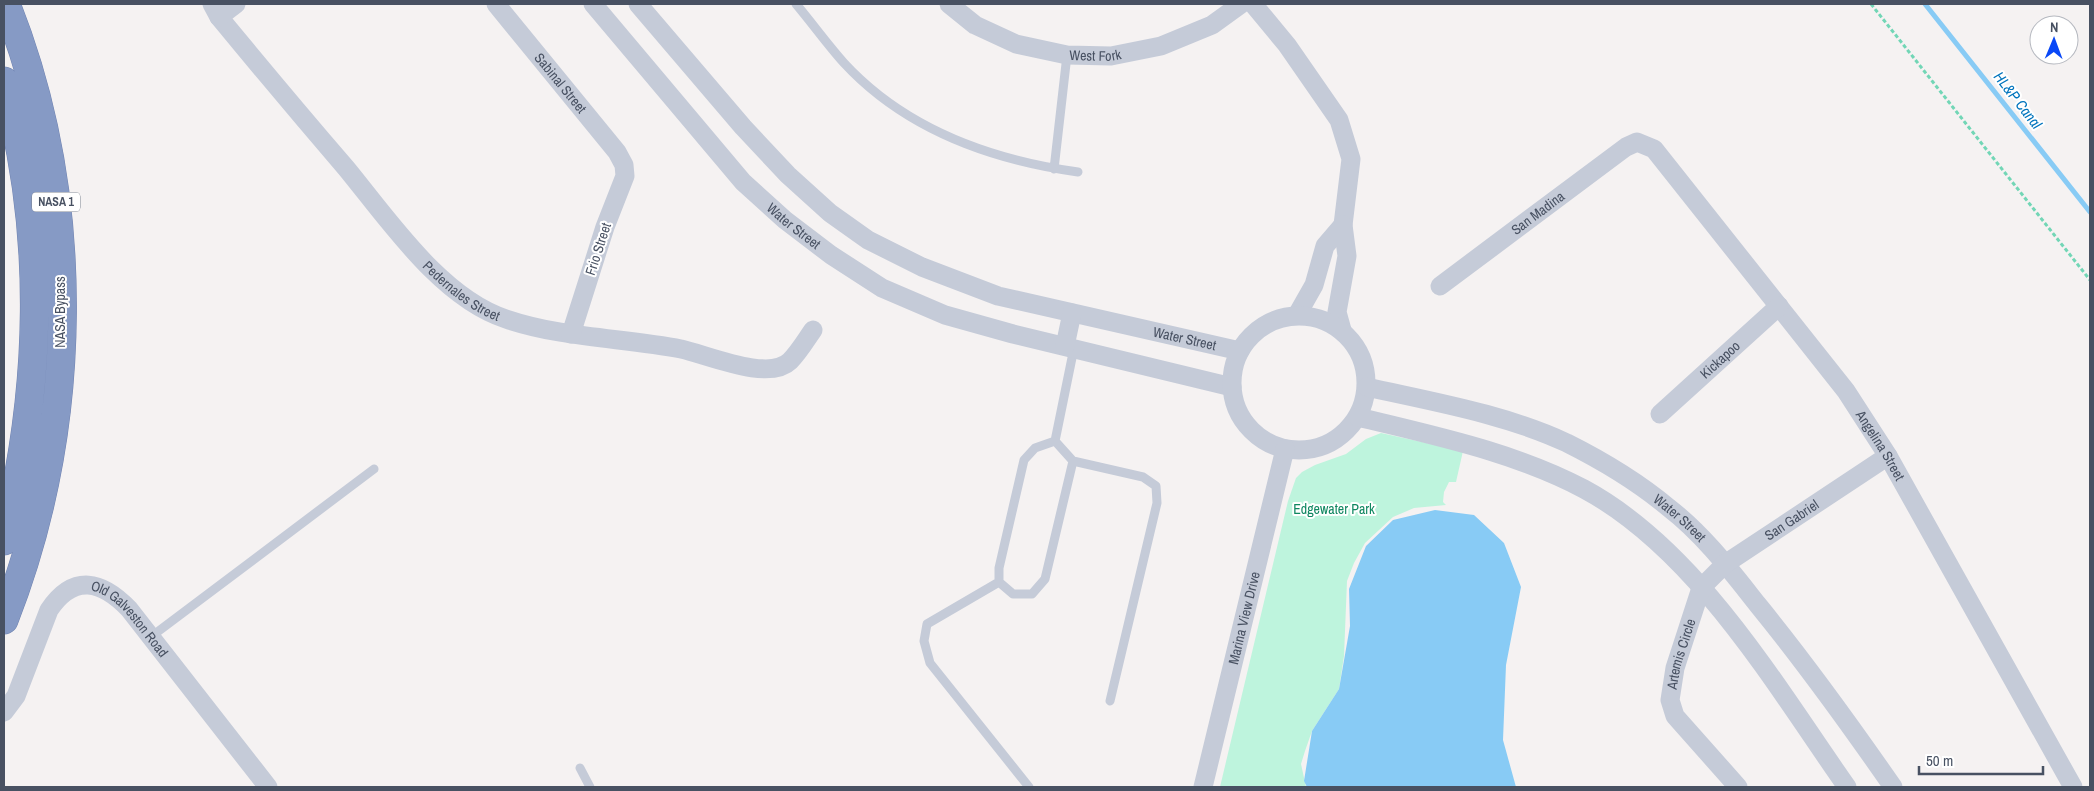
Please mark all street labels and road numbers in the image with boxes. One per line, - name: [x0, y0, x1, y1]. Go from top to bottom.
- street label: West Fork: [1069, 45, 1123, 65]
- street label: Sabinal Street: [531, 49, 591, 117]
- street label: San Madina: [1508, 187, 1568, 239]
- road number: NASA 1: [32, 192, 80, 212]
- street label: Water Street: [763, 199, 824, 253]
- street label: Frio Street: [581, 220, 615, 278]
- street label: Pedernales Street: [419, 257, 503, 325]
- street label: NASA Bypass: [51, 276, 69, 348]
- street label: Water Street: [1151, 323, 1218, 354]
- street label: Kickapoo: [1696, 337, 1744, 382]
- street label: Angelina Street: [1851, 406, 1909, 484]
- street label: Water Street: [1650, 490, 1710, 546]
- street label: San Gabriel: [1761, 495, 1822, 544]
- street label: Marina View Drive: [1224, 570, 1264, 666]
- street label: Old Galveston Road: [89, 577, 172, 661]
- street label: Artemis Circle: [1663, 616, 1699, 692]

